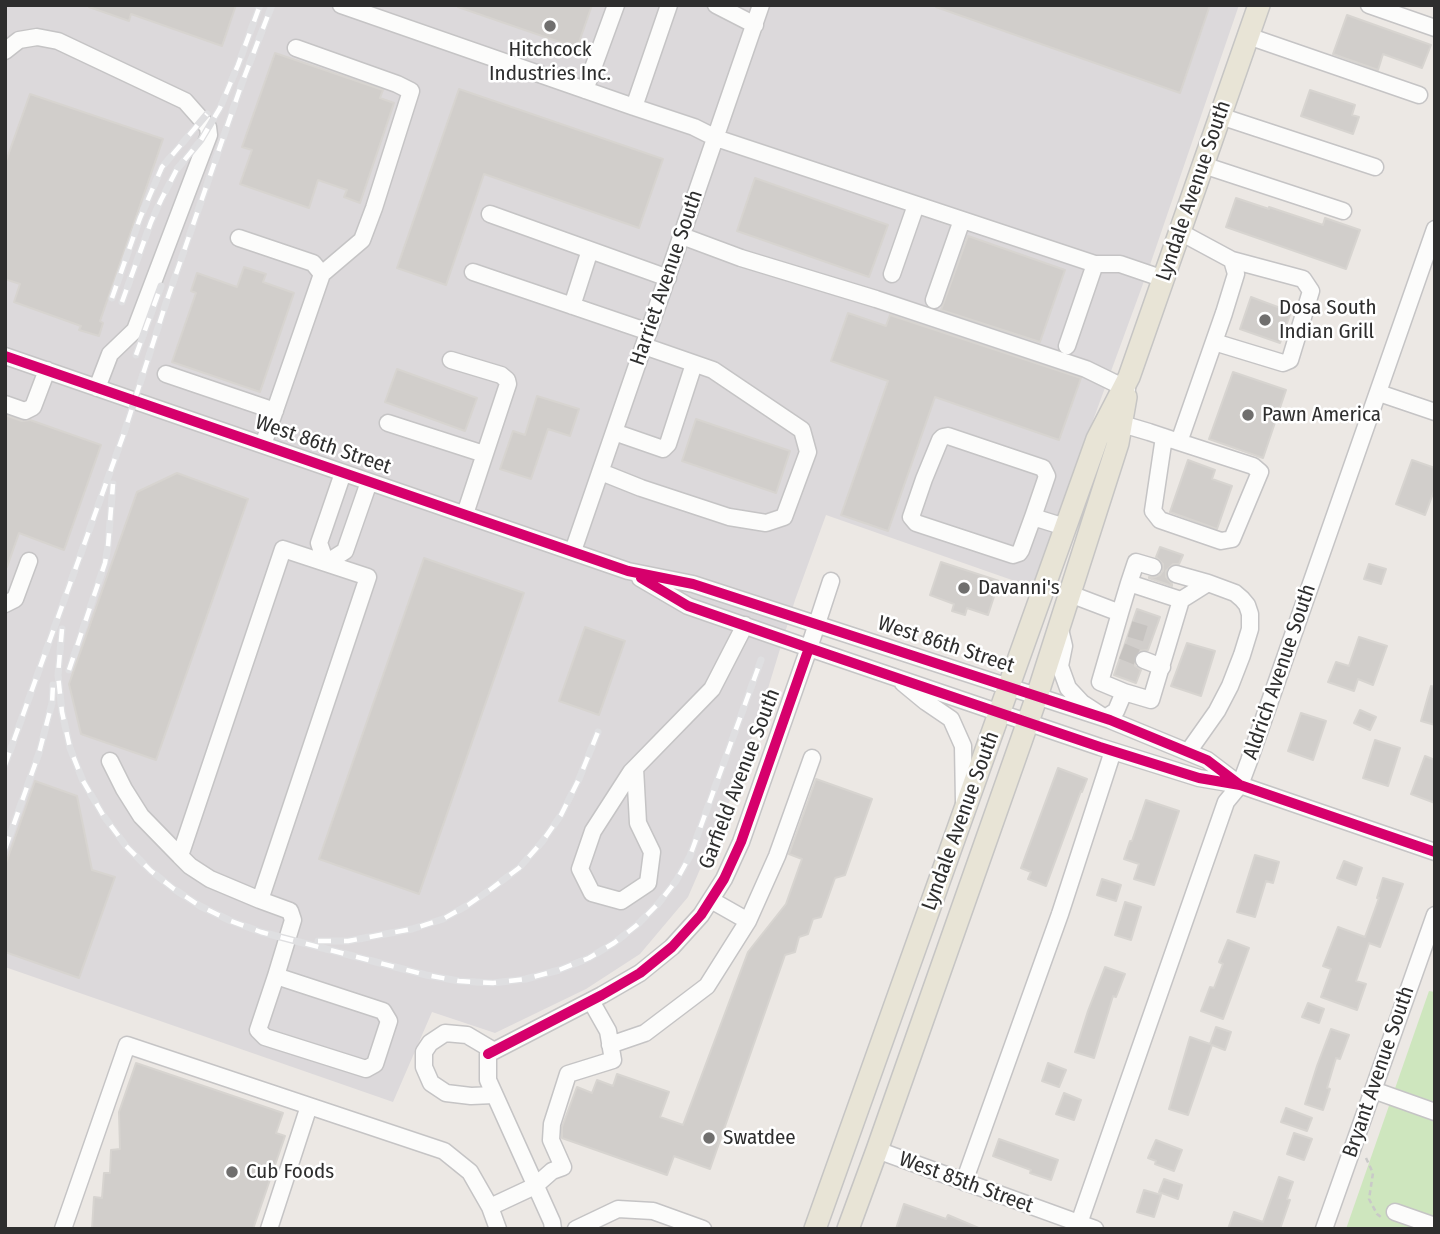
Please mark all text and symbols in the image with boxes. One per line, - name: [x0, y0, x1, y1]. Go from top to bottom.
- marker: Hitchcock Industries Inc.: [542, 18, 558, 34]
- place label: Hitchcock Industries Inc.: [489, 37, 611, 87]
- street label: Lyndale Avenue South: [1151, 98, 1237, 284]
- street label: Harriet Avenue South: [625, 187, 709, 369]
- place label: Dosa South Indian Grill: [1279, 295, 1377, 345]
- marker: Dosa South Indian Grill: [1257, 312, 1273, 328]
- place label: Pawn America: [1262, 402, 1381, 428]
- marker: Pawn America: [1240, 407, 1256, 423]
- street label: West 86th Street: [252, 410, 394, 480]
- place label: Davanni's: [978, 575, 1060, 601]
- marker: Davanni's: [956, 580, 972, 596]
- street label: Aldrich Avenue South: [1238, 581, 1322, 763]
- street label: West 86th Street: [875, 611, 1017, 679]
- street label: Garfield Avenue South: [694, 685, 786, 873]
- street label: Lyndale Avenue South: [917, 728, 1005, 914]
- street label: Bryant Avenue South: [1338, 983, 1420, 1161]
- place label: Swatdee: [723, 1125, 796, 1151]
- marker: Swatdee: [701, 1130, 717, 1146]
- street label: West 85th Street: [895, 1147, 1037, 1219]
- place label: Cub Foods: [246, 1159, 334, 1185]
- marker: Cub Foods: [224, 1164, 240, 1180]

